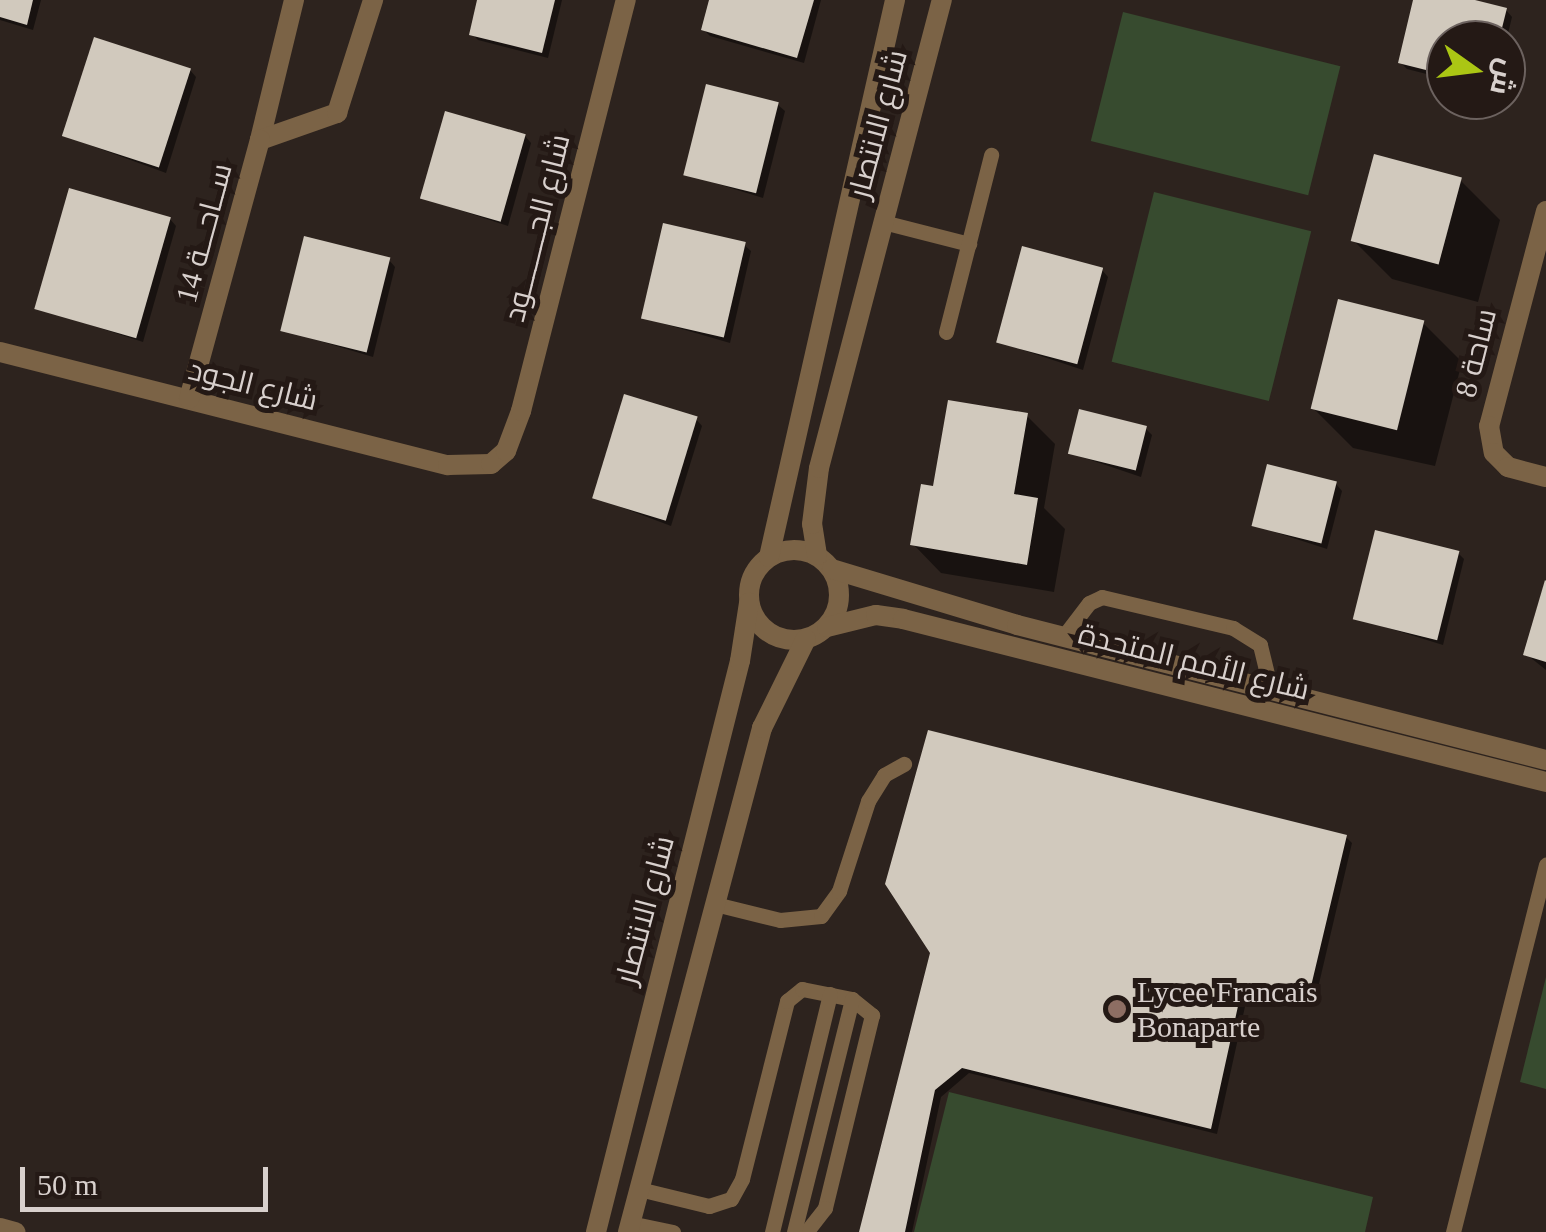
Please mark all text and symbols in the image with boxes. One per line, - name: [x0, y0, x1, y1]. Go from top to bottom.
- north arrow: [1426, 20, 1526, 120]
- street label: شارع الانتصار: [841, 46, 915, 202]
- text: ش: [1484, 56, 1523, 98]
- street label: شارع الجــــــــود: [496, 131, 578, 325]
- street label: ســاحـــة 14: [168, 159, 240, 307]
- street label: ساحة 8: [1448, 305, 1504, 401]
- street label: شارع الجود: [185, 352, 321, 418]
- street label: شارع الأمم المتحدة: [1075, 616, 1313, 708]
- street label: شارع الانتصار: [608, 832, 682, 988]
- place label: Lycee Francais Bonaparte: [1137, 974, 1318, 1044]
- marker: Lycee Francais Bonaparte: [1106, 998, 1128, 1020]
- scale bar: [25, 1147, 272, 1209]
- text: 50 m: [37, 1168, 98, 1201]

